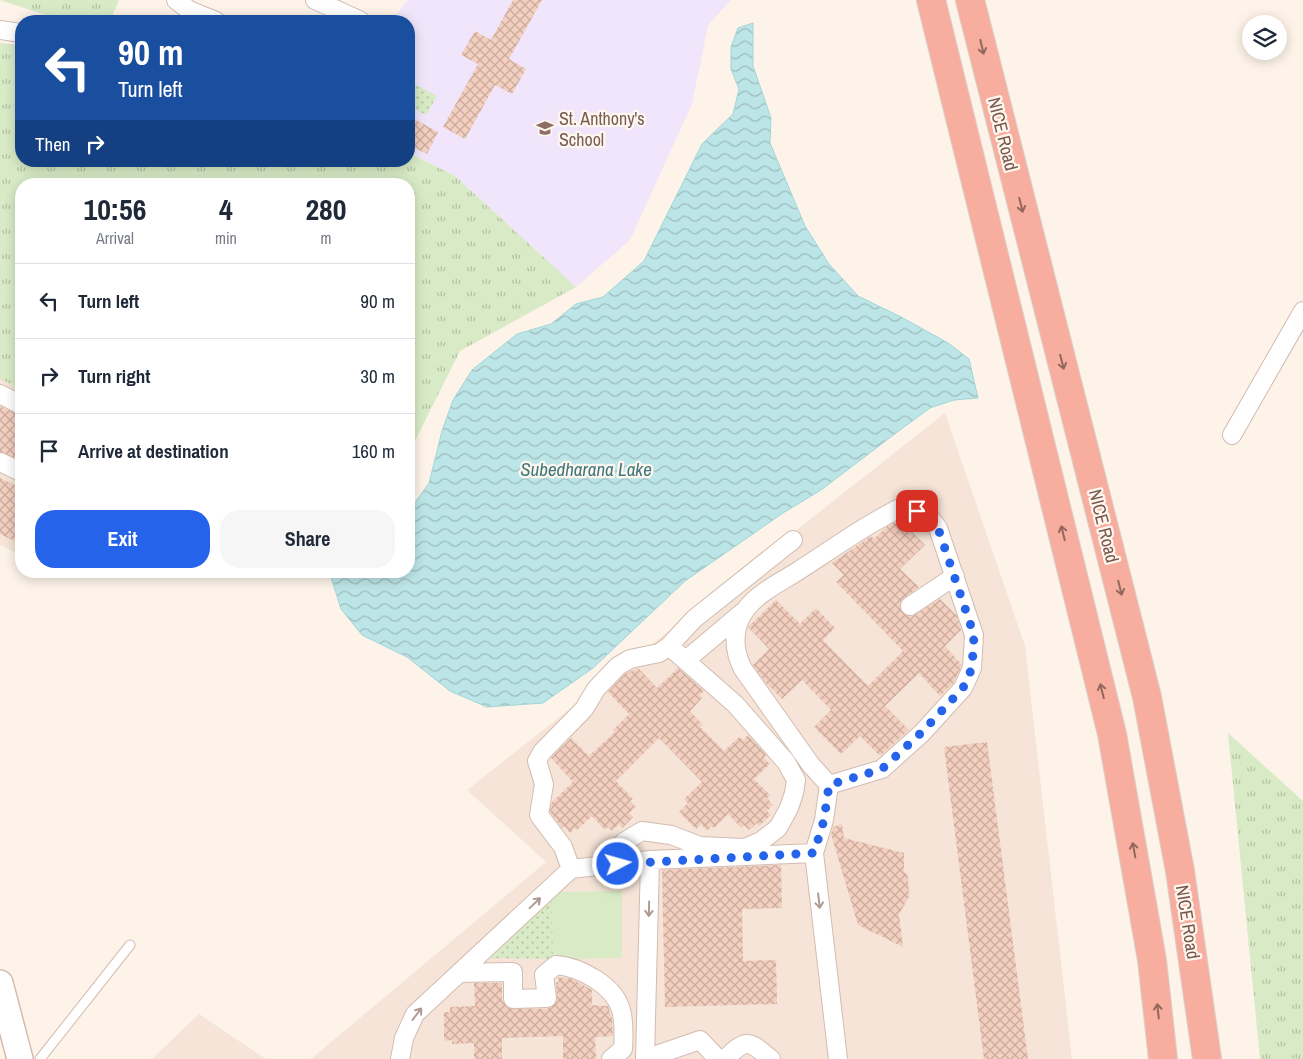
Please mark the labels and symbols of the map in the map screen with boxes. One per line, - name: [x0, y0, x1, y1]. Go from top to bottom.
- one-way arrow: [978, 39, 987, 55]
- street label: NICE Road: [982, 95, 1024, 173]
- place label: St. Anthony's School: [559, 106, 645, 152]
- school or university icon: St. Anthony's School: [535, 118, 555, 138]
- one-way arrow: [1017, 196, 1027, 212]
- one-way arrow: [1058, 354, 1067, 370]
- water label: Subedharana Lake: [520, 456, 652, 482]
- street label: NICE Road: [1083, 487, 1125, 565]
- pin: [896, 490, 938, 532]
- one-way arrow: [1058, 525, 1067, 541]
- one-way arrow: [1115, 579, 1125, 595]
- one-way arrow: [1097, 683, 1106, 699]
- position arrow: [591, 837, 643, 889]
- one-way arrow: [1128, 842, 1138, 858]
- street label: NICE Road: [1170, 883, 1206, 961]
- one-way arrow: [814, 893, 824, 909]
- one-way arrow: [528, 897, 541, 909]
- one-way arrow: [644, 901, 653, 917]
- one-way arrow: [1153, 1003, 1163, 1019]
- one-way arrow: [412, 1007, 422, 1021]

